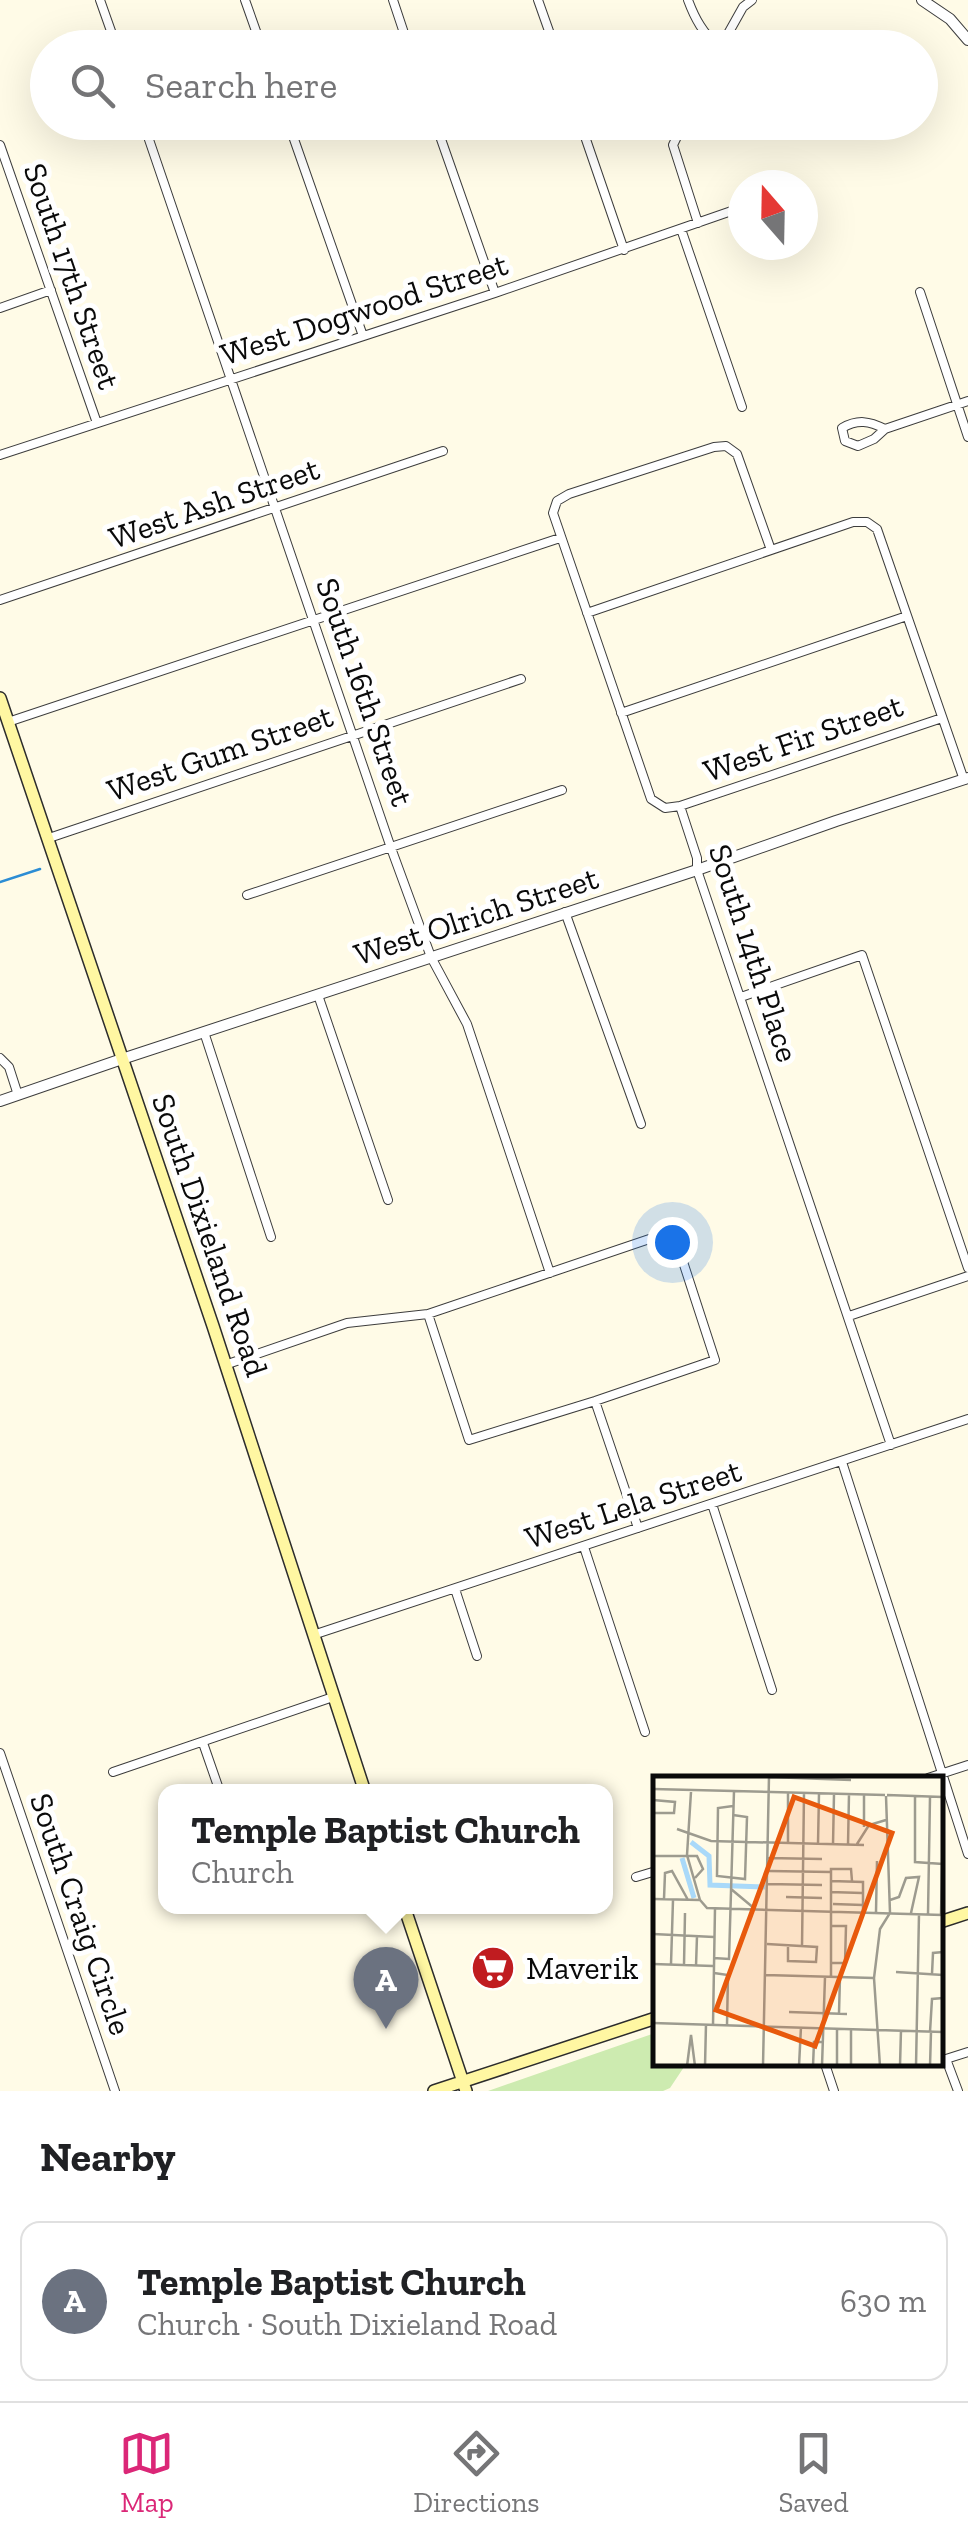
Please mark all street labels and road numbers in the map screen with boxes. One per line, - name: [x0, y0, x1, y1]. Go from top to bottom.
- street label: South 17th Street: [16, 158, 128, 394]
- street label: West Dogwood Street: [216, 245, 512, 373]
- street label: West Ash Street: [104, 449, 324, 557]
- street label: South 16th Street: [308, 573, 422, 811]
- street label: West Fir Street: [699, 686, 908, 790]
- street label: West Gum Street: [102, 697, 338, 809]
- street label: South 14th Place: [701, 839, 807, 1067]
- street label: West Olrich Street: [349, 859, 603, 973]
- street label: South Dixieland Road: [144, 1089, 276, 1382]
- street label: West Lela Street: [520, 1451, 746, 1557]
- street label: South Craig Circle: [22, 1788, 140, 2040]

